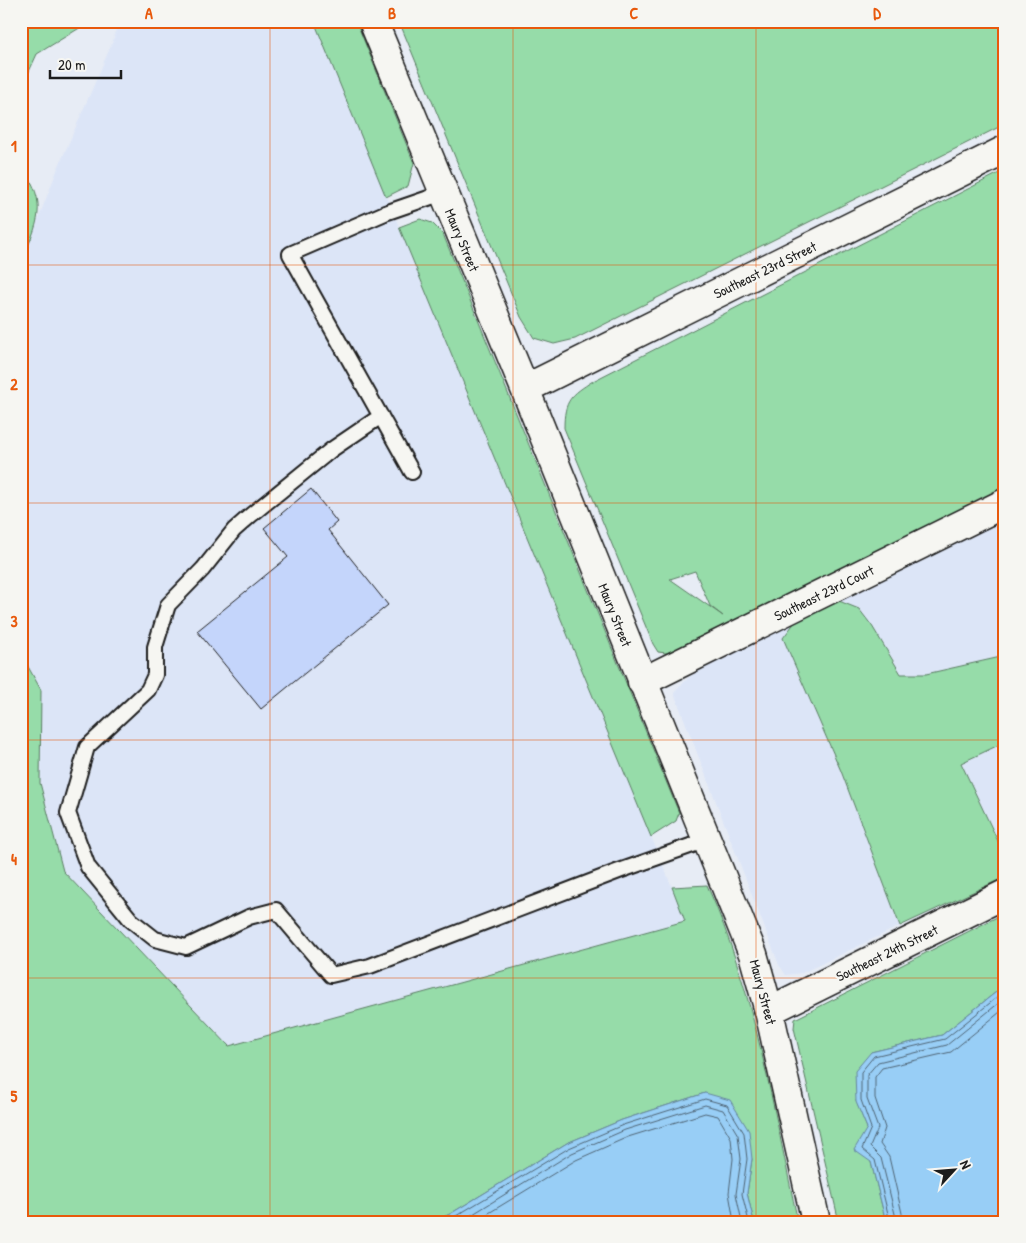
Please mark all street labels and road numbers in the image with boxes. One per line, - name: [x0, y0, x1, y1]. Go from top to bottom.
- street label: Maury Street: [440, 205, 484, 275]
- street label: Southeast 23rd Street: [710, 236, 820, 303]
- street label: Southeast 23rd Court: [771, 560, 877, 625]
- street label: Maury Street: [593, 580, 637, 650]
- street label: Southeast 24th Street: [833, 920, 941, 985]
- street label: Maury Street: [745, 957, 781, 1027]

